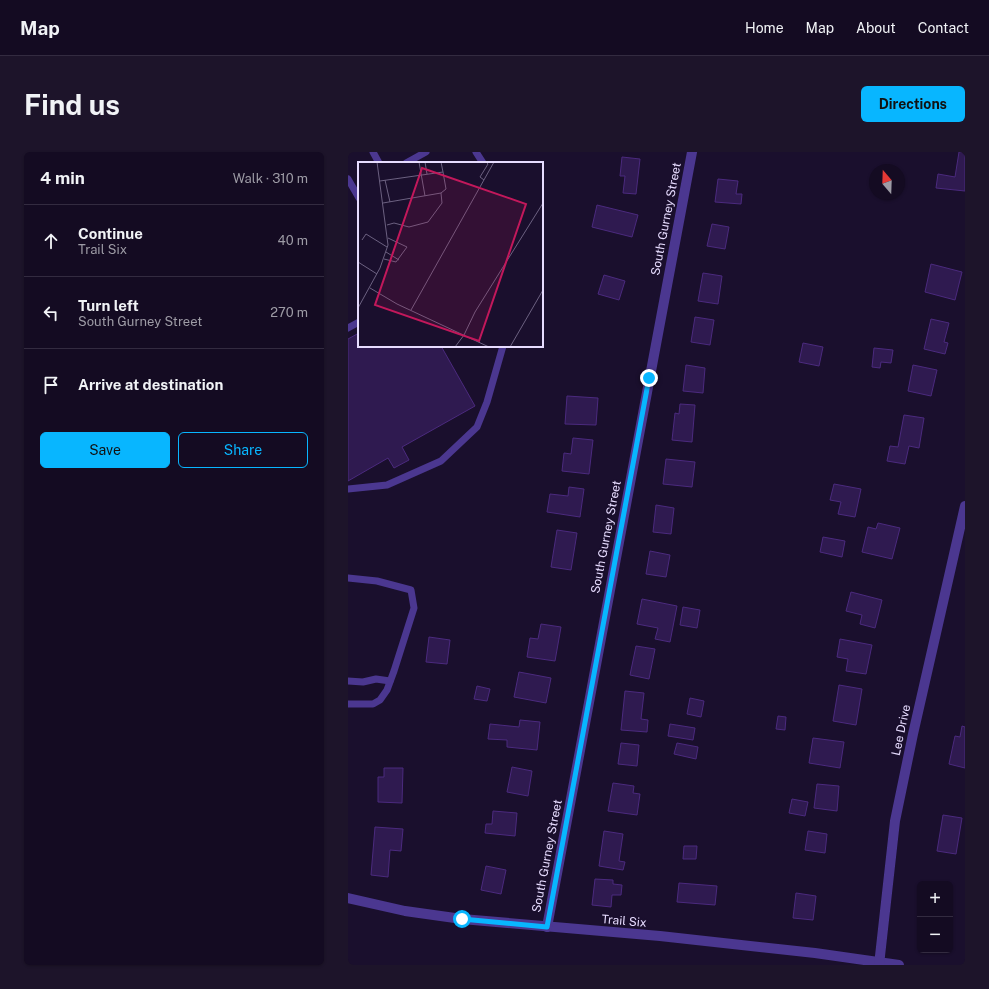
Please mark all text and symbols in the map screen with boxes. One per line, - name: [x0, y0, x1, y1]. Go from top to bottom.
- text: Map: [20, 17, 60, 39]
- text: Home: [745, 20, 784, 36]
- text: Map: [806, 20, 834, 36]
- text: About: [856, 20, 896, 36]
- text: Contact: [918, 20, 969, 36]
- button: Directions: [861, 86, 965, 122]
- text: Find us: [24, 88, 120, 121]
- street label: South Gurney Street: [648, 161, 684, 277]
- inset map: [358, 162, 543, 347]
- north arrow: [869, 164, 905, 200]
- text: 4 min: [40, 168, 85, 188]
- text: Walk · 310 m: [233, 171, 308, 186]
- text: Continue: [78, 225, 143, 242]
- icon: ahead: [40, 230, 62, 252]
- text: 40 m: [277, 233, 308, 248]
- text: Trail Six: [78, 242, 127, 257]
- text: Turn left: [78, 297, 139, 314]
- icon: left: [40, 302, 62, 324]
- text: 270 m: [270, 305, 308, 320]
- text: South Gurney Street: [78, 314, 202, 329]
- route end: [640, 369, 658, 387]
- icon: arrive: [40, 374, 62, 396]
- text: Arrive at destination: [78, 376, 223, 393]
- button: Save: [40, 432, 170, 468]
- button: Share: [178, 432, 308, 468]
- street label: South Gurney Street: [588, 479, 624, 595]
- street label: Lee Drive: [889, 703, 913, 757]
- street label: South Gurney Street: [529, 798, 565, 914]
- map controls: [917, 881, 953, 953]
- button: +: [917, 881, 953, 917]
- route start: [453, 910, 471, 928]
- street label: Trail Six: [601, 912, 647, 930]
- button: −: [917, 917, 953, 953]

